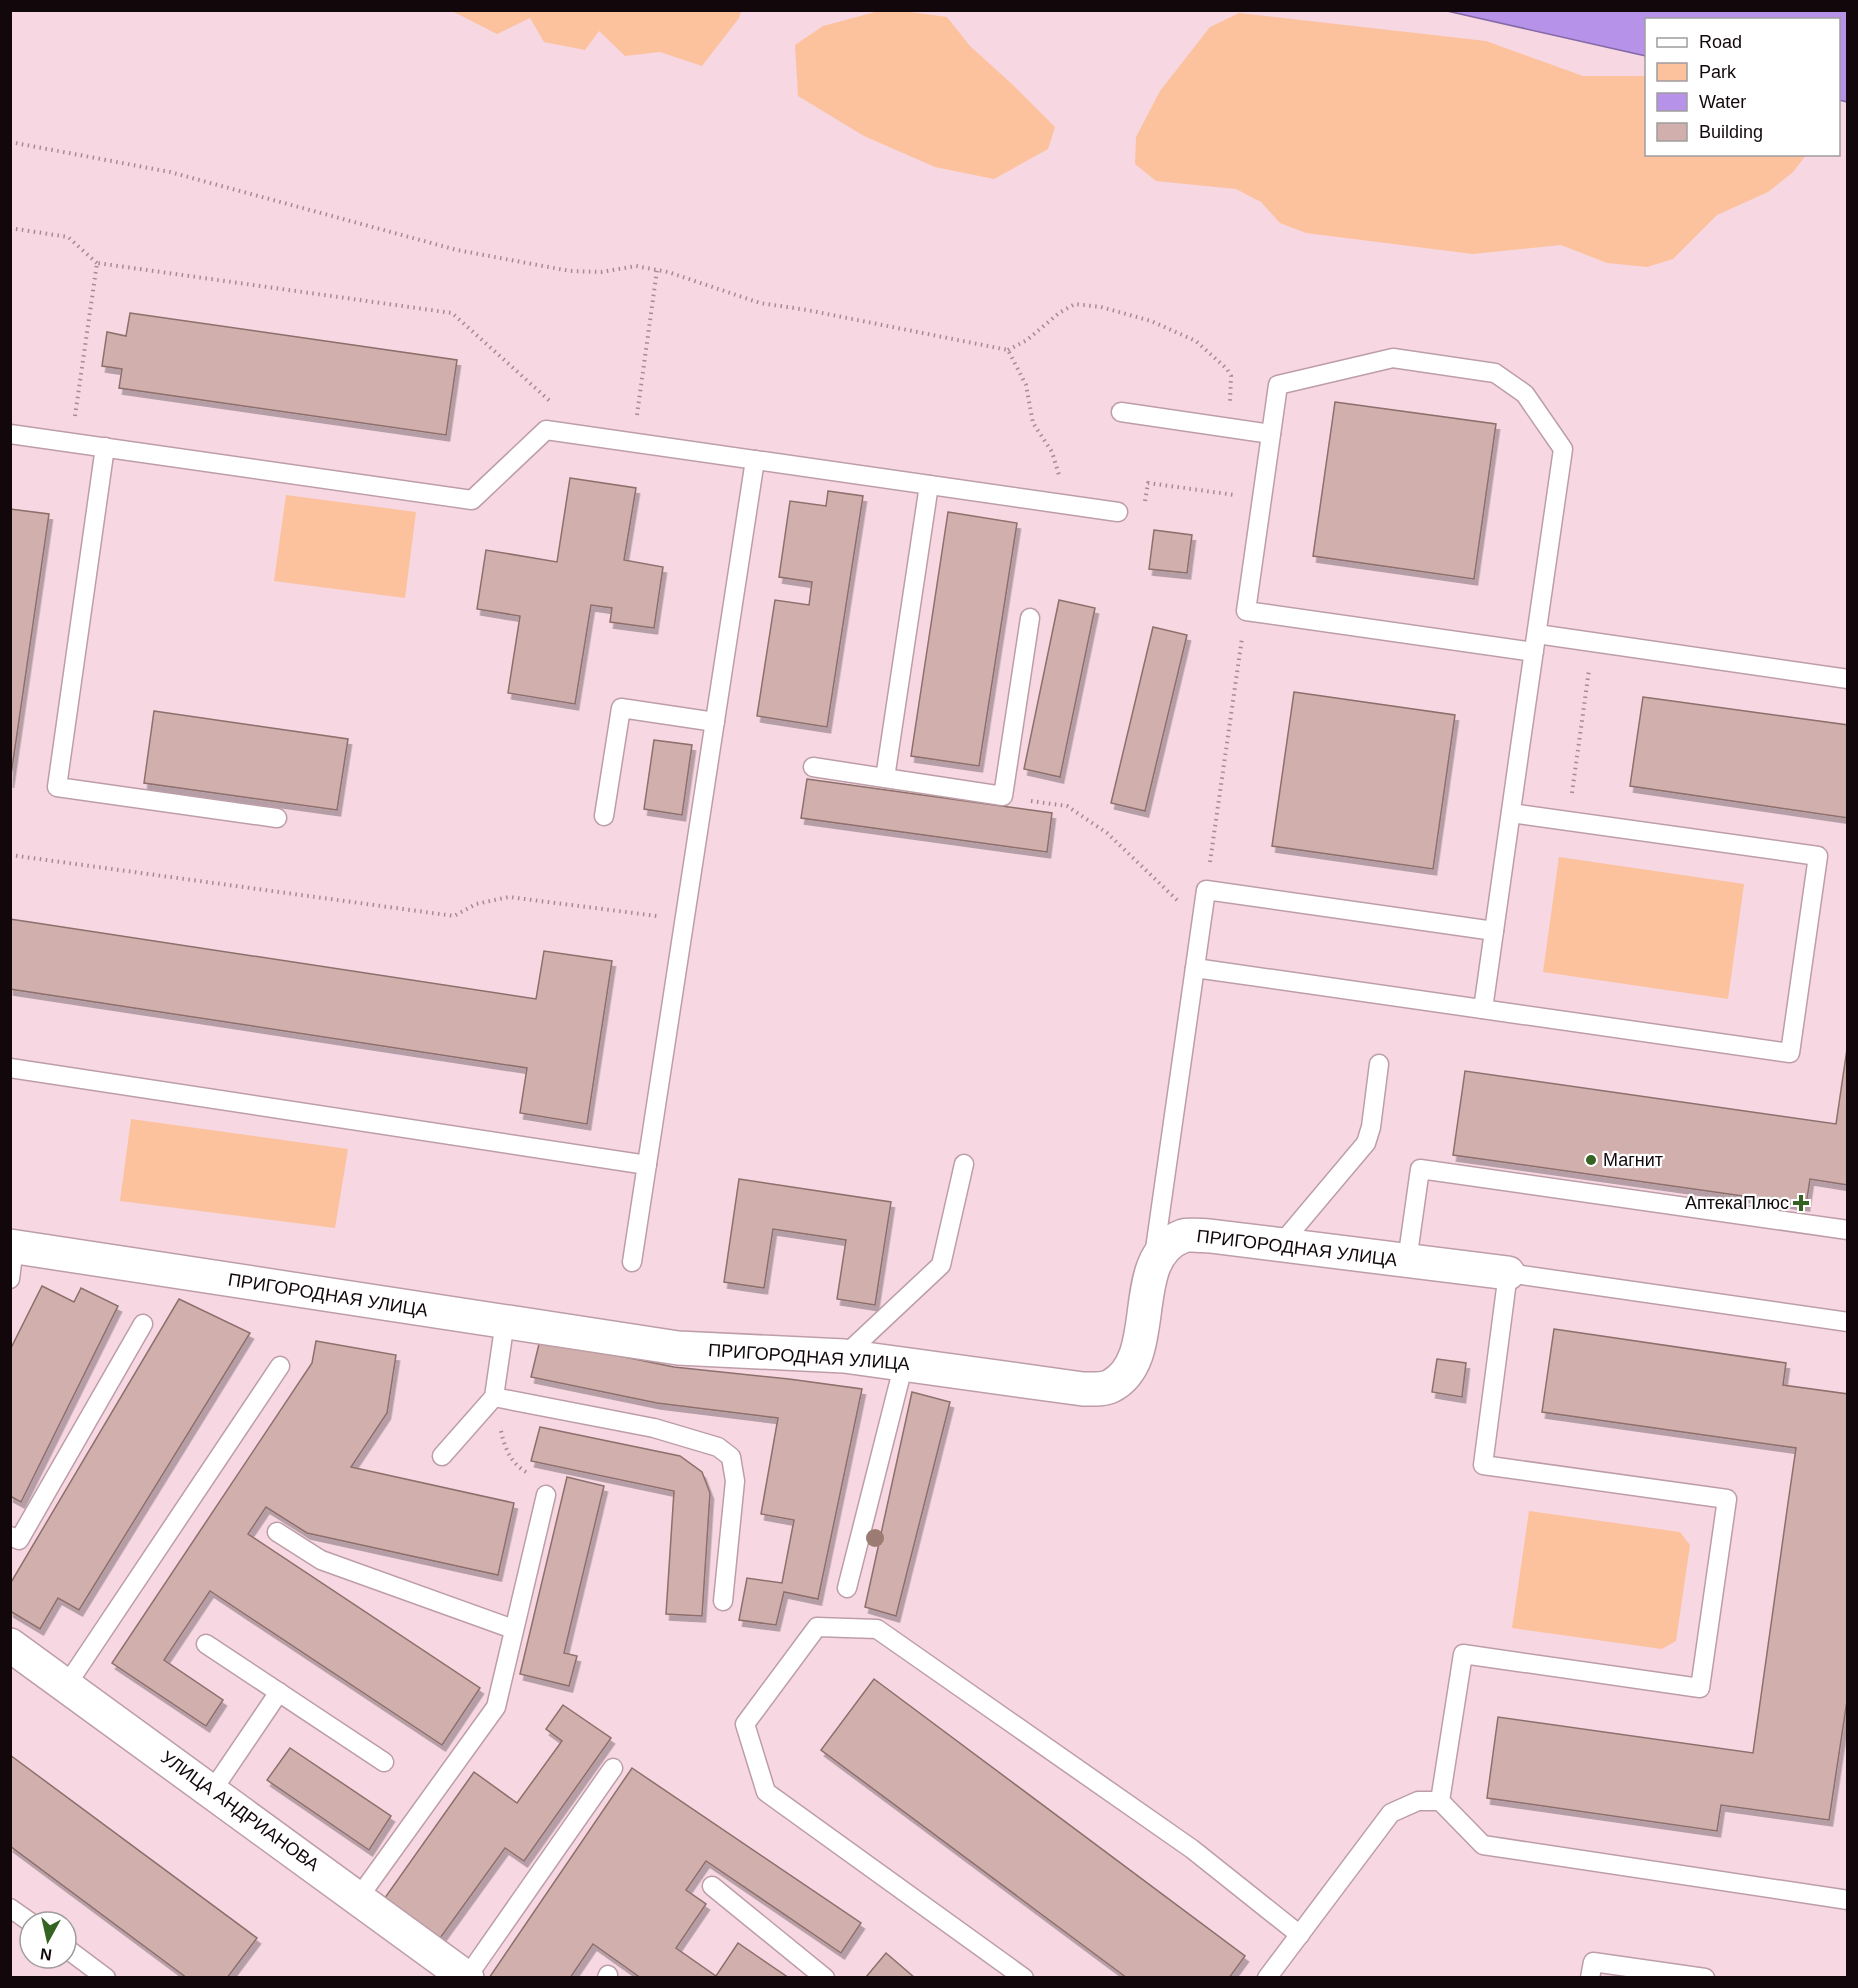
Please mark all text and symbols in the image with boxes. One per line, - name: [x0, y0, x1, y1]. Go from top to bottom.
- legend: [1645, 18, 1840, 156]
- text: Road: [1699, 32, 1742, 52]
- text: Park: [1699, 62, 1737, 82]
- text: Water: [1699, 92, 1746, 112]
- text: Building: [1699, 122, 1763, 142]
- place label: Магнит: [1603, 1150, 1663, 1170]
- marker: Магнит: [1584, 1153, 1598, 1167]
- place label: АптекаПлюс: [1685, 1193, 1789, 1213]
- marker: АптекаПлюс: [1794, 1196, 1808, 1210]
- street label: ПРИГОРОДНАЯ УЛИЦА: [1196, 1226, 1398, 1270]
- street label: ПРИГОРОДНАЯ УЛИЦА: [227, 1269, 429, 1321]
- street label: ПРИГОРОДНАЯ УЛИЦА: [708, 1340, 910, 1374]
- street label: УЛИЦА АНДРИАНОВА: [157, 1747, 323, 1875]
- north arrow: [18, 1910, 78, 1970]
- text: N: [39, 1945, 53, 1964]

